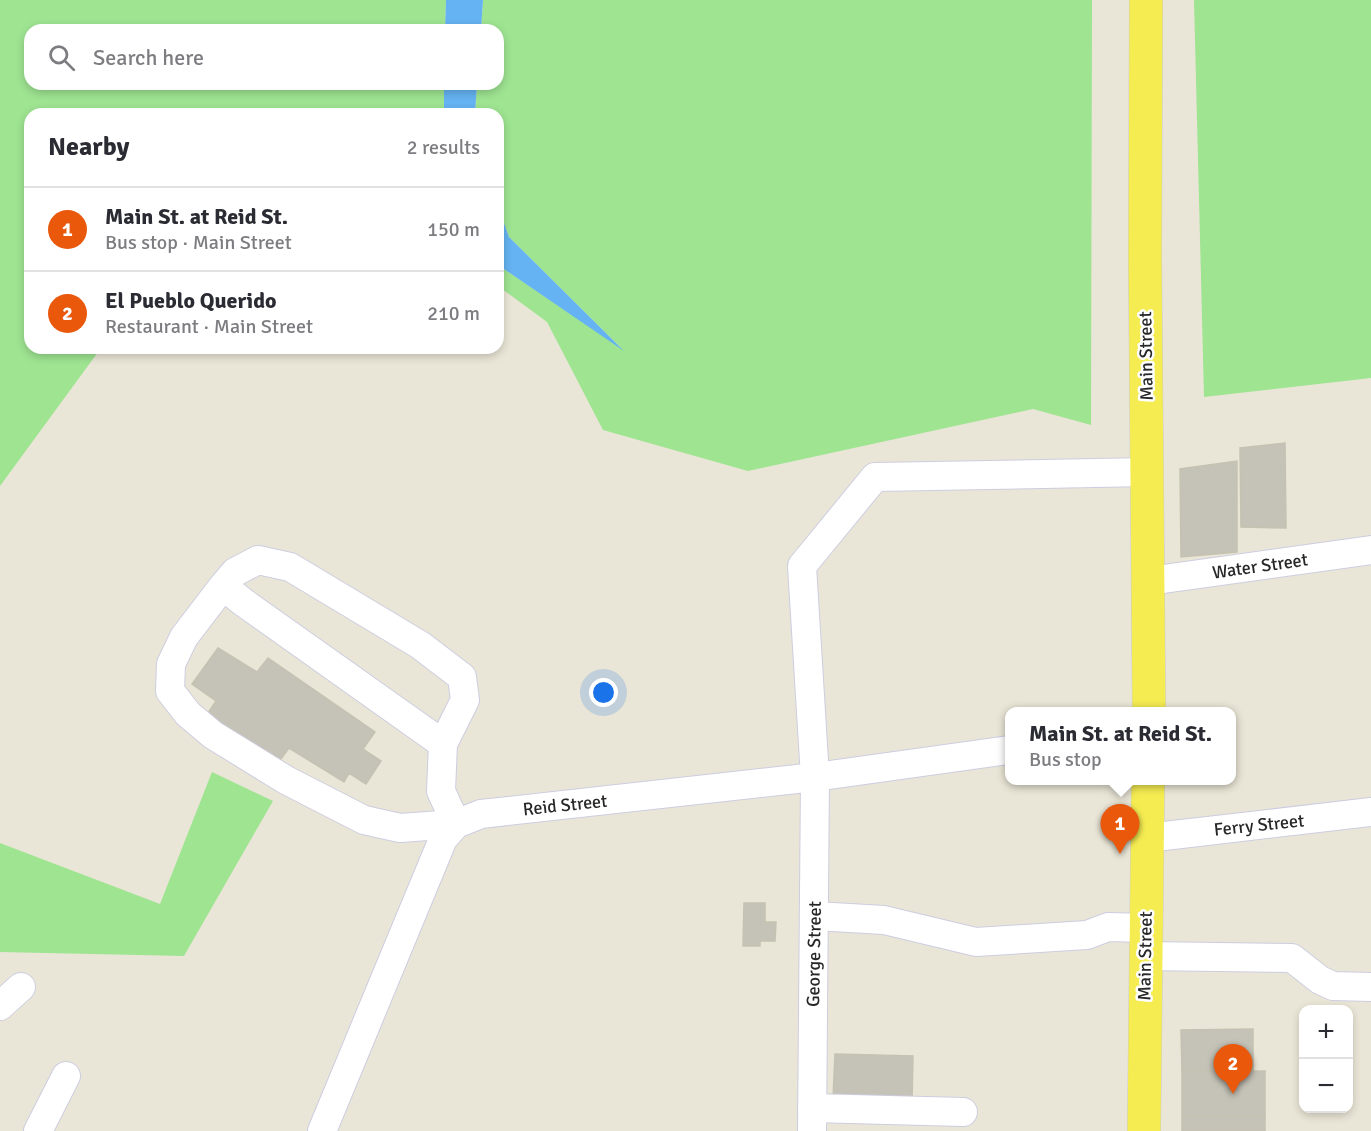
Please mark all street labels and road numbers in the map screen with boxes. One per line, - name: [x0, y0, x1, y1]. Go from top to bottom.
- street label: Main Street: [1134, 311, 1158, 401]
- street label: Water Street: [1211, 548, 1309, 584]
- street label: Reid Street: [522, 790, 608, 820]
- street label: Ferry Street: [1213, 809, 1305, 841]
- street label: George Street: [802, 901, 826, 1007]
- street label: Main Street: [1133, 911, 1157, 1001]

